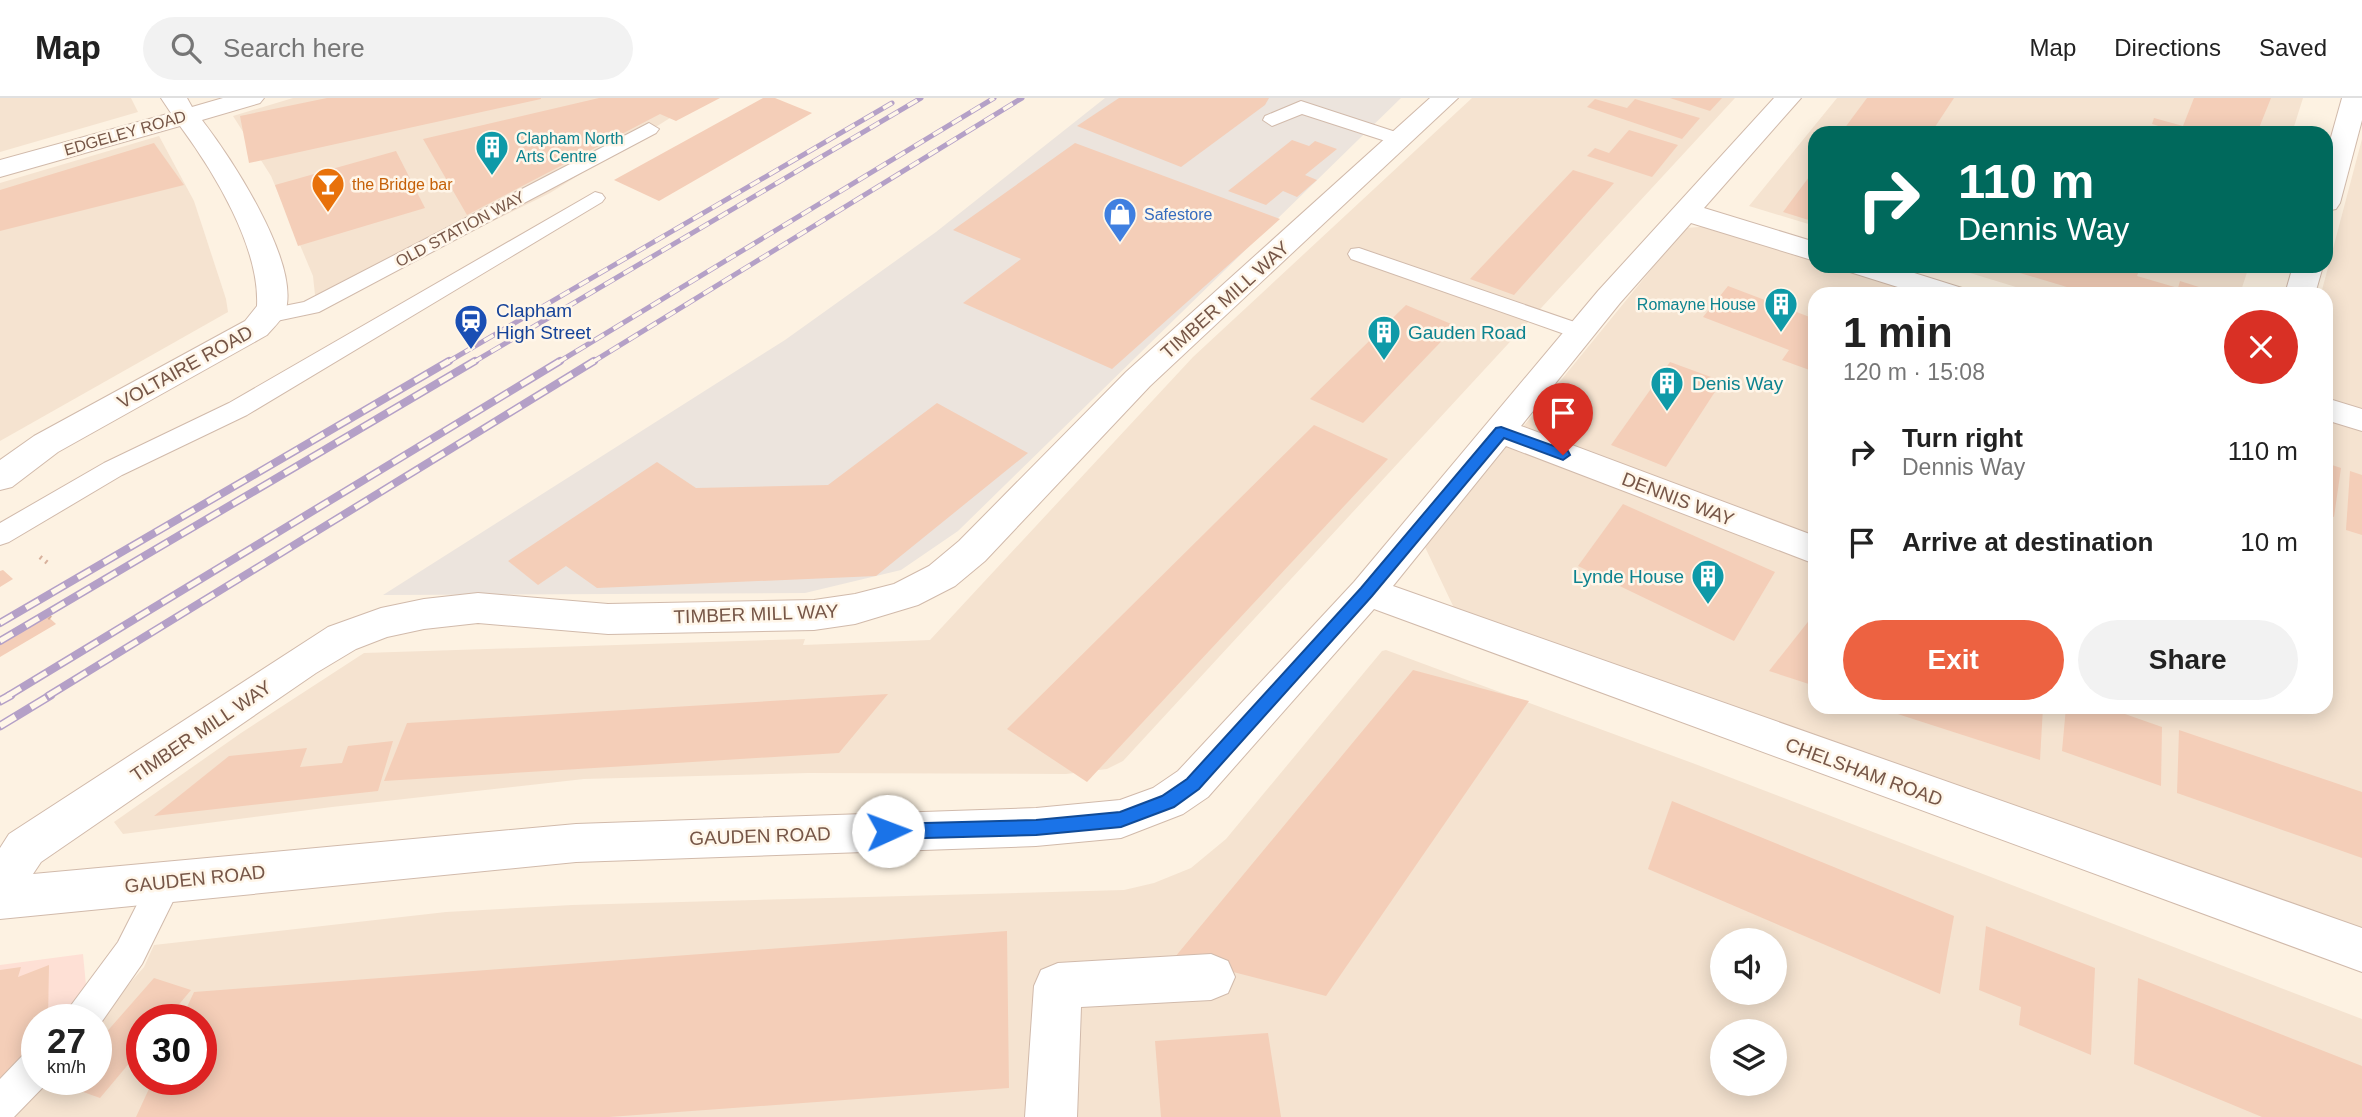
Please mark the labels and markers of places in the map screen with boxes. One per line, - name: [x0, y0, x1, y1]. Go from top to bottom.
- building icon: Clapham North Arts Centre: [473, 128, 511, 177]
- place label: Clapham North Arts Centre: [516, 130, 624, 165]
- bar icon: the Bridge bar: [309, 165, 347, 214]
- place label: the Bridge bar: [352, 176, 453, 193]
- shop icon: Safestore: [1101, 195, 1139, 244]
- place label: Safestore: [1144, 206, 1213, 223]
- building icon: Romayne House: [1762, 285, 1800, 334]
- place label: Romayne House: [1637, 296, 1756, 313]
- place label: Clapham High Street: [496, 300, 592, 343]
- station icon: Clapham High Street: [452, 302, 490, 351]
- building icon: Gauden Road: [1365, 313, 1403, 362]
- place label: Gauden Road: [1408, 322, 1526, 343]
- building icon: Denis Way: [1648, 364, 1686, 413]
- place label: Denis Way: [1692, 373, 1784, 394]
- pin: [1533, 383, 1593, 455]
- building icon: Lynde House: [1689, 557, 1727, 606]
- place label: Lynde House: [1573, 566, 1684, 587]

